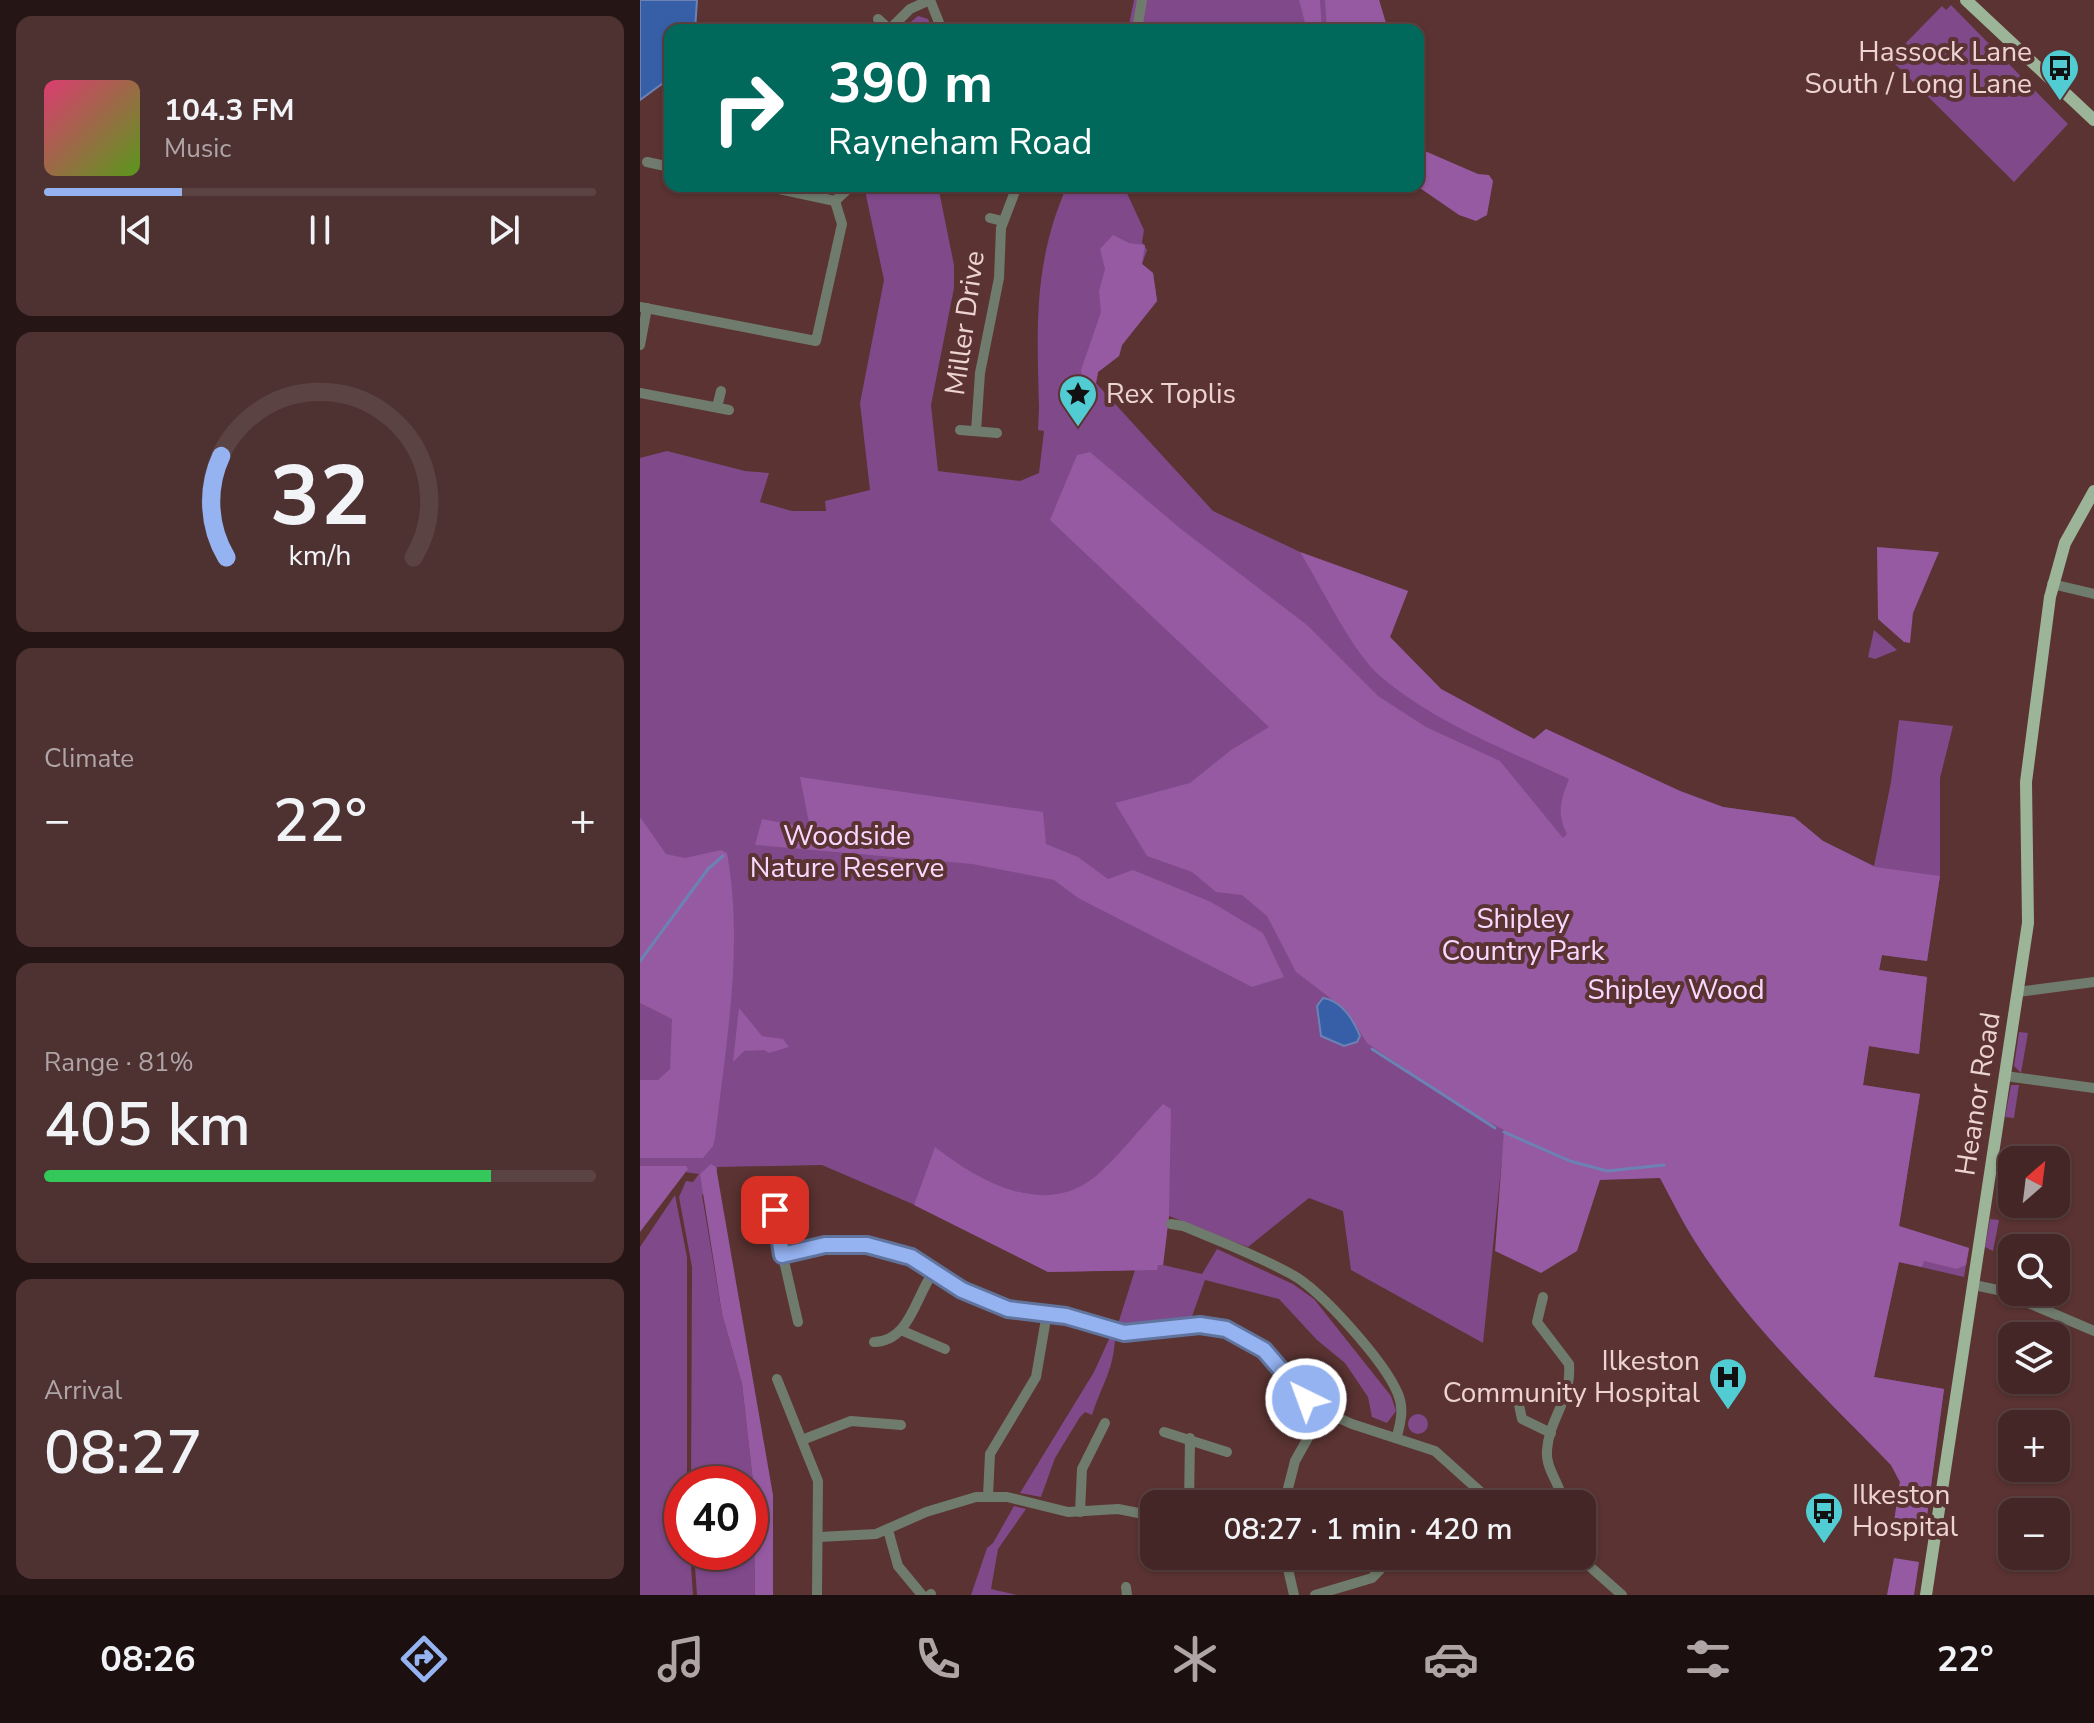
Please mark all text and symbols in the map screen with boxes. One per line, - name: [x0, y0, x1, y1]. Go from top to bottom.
- place label: Hassock Lane South / Long Lane: [1804, 33, 2032, 103]
- text: 390 m: [828, 45, 993, 122]
- bus stop icon: Hassock Lane South / Long Lane: [2039, 47, 2081, 102]
- icon: right: [696, 56, 800, 160]
- text: 104.3 FM: [164, 90, 294, 131]
- text: Rayneham Road: [828, 118, 1092, 167]
- text: Music: [164, 131, 231, 166]
- icon: previous: [114, 208, 158, 252]
- icon: pause: [298, 208, 342, 252]
- icon: next: [482, 208, 526, 252]
- street label: Miller Drive: [936, 248, 994, 398]
- place icon: Rex Toplis: [1057, 373, 1099, 428]
- place label: Rex Toplis: [1106, 375, 1236, 413]
- text: 32: [270, 439, 370, 552]
- text: km/h: [289, 536, 351, 575]
- text: Climate: [44, 741, 134, 776]
- text: 22°: [273, 780, 367, 862]
- text: −: [44, 791, 70, 851]
- text: +: [570, 791, 596, 851]
- park label: Woodside Nature Reserve: [750, 817, 944, 887]
- park label: Shipley Country Park: [1441, 900, 1606, 970]
- park label: Shipley Wood: [1587, 971, 1765, 1009]
- street label: Heanor Road: [1946, 1010, 2010, 1178]
- text: Range · 81%: [44, 1045, 194, 1080]
- text: 405 km: [44, 1084, 251, 1166]
- north arrow: [1998, 1146, 2070, 1218]
- map controls: [1998, 1146, 2070, 1570]
- pin: [741, 1176, 809, 1244]
- icon: arrive: [753, 1188, 797, 1232]
- button: search: [1998, 1234, 2070, 1306]
- button: layers: [1998, 1322, 2070, 1394]
- place label: Ilkeston Community Hospital: [1443, 1342, 1701, 1412]
- hospital icon: Ilkeston Community Hospital: [1707, 1356, 1749, 1411]
- position arrow: [1264, 1357, 1348, 1441]
- text: Arrival: [44, 1373, 122, 1408]
- button: +: [1998, 1410, 2070, 1482]
- text: 08:27: [44, 1412, 202, 1494]
- speed limit sign: 40: [664, 1466, 768, 1570]
- place label: Ilkeston Hospital: [1852, 1476, 1959, 1546]
- bus stop icon: Ilkeston Hospital: [1803, 1490, 1845, 1545]
- button: −: [1998, 1498, 2070, 1570]
- text: 08:27 · 1 min · 420 m: [1223, 1509, 1513, 1550]
- icon: directions: [396, 1631, 452, 1687]
- icon: music: [653, 1631, 709, 1687]
- icon: phone: [910, 1631, 966, 1687]
- icon: climate: [1167, 1631, 1223, 1687]
- icon: car: [1423, 1631, 1479, 1687]
- icon: filters: [1680, 1631, 1736, 1687]
- text: 08:26: [100, 1635, 196, 1684]
- text: 22°: [1937, 1635, 1994, 1684]

